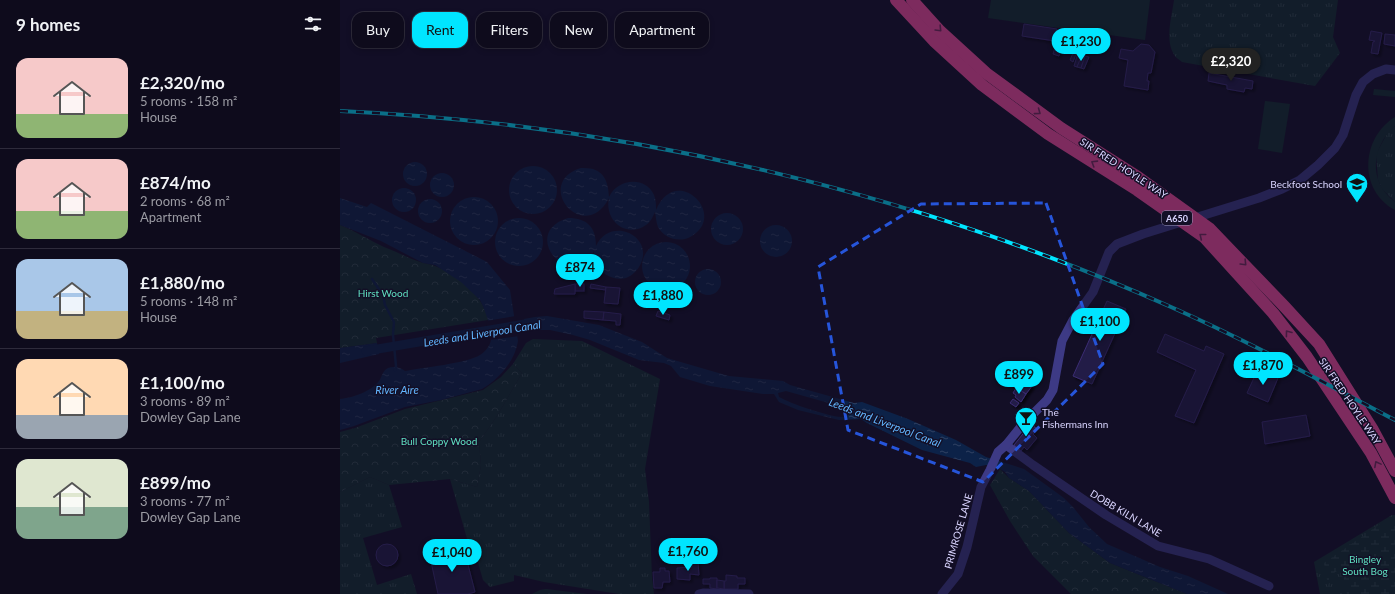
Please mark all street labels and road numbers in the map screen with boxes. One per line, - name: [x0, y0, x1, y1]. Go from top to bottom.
- street label: SIR FRED HOYLE WAY: [1078, 135, 1171, 201]
- road number: A650: [1162, 211, 1192, 225]
- street label: SIR FRED HOYLE WAY: [1317, 355, 1384, 447]
- street label: DOBB KILN LANE: [1088, 487, 1164, 539]
- street label: PRIMROSE LANE: [942, 492, 975, 570]

